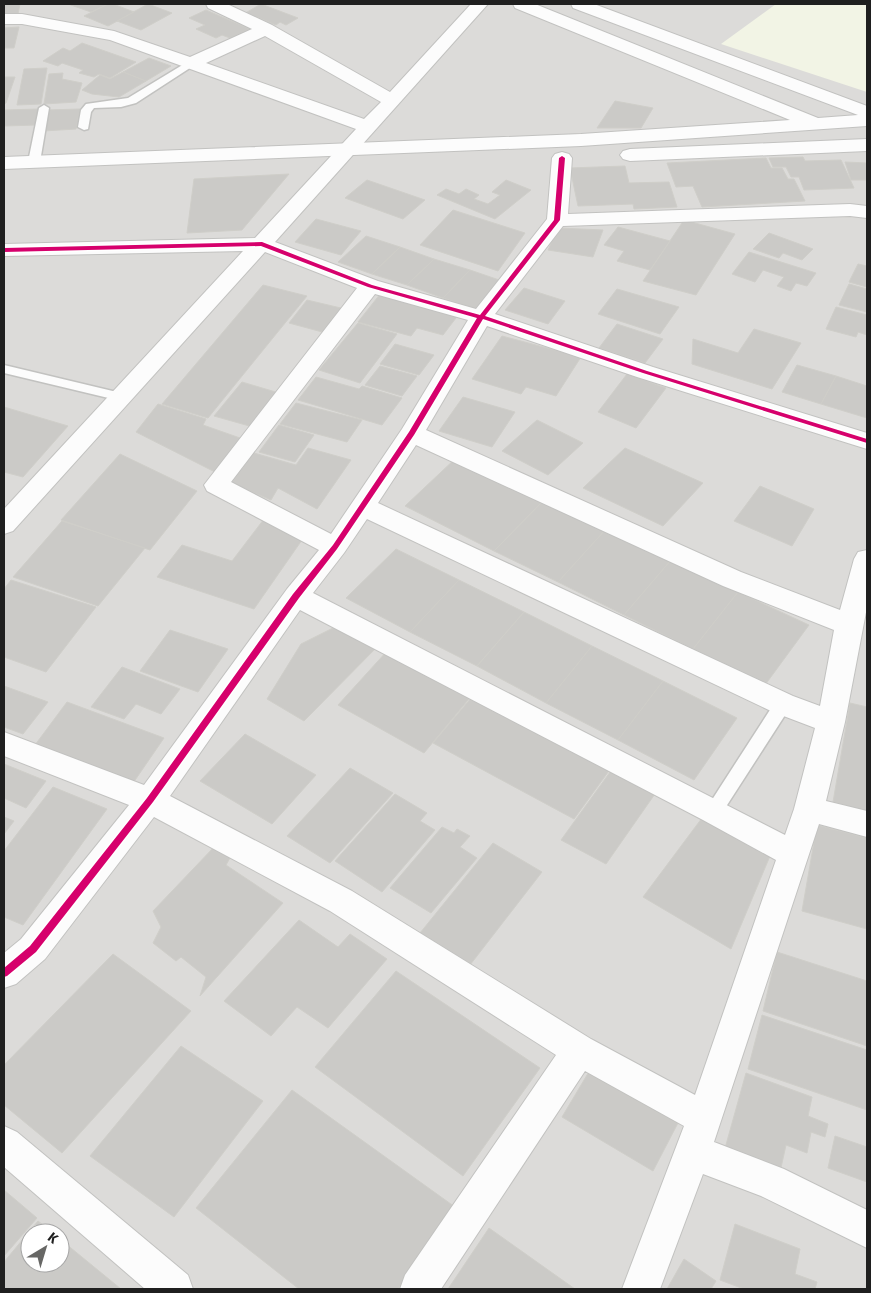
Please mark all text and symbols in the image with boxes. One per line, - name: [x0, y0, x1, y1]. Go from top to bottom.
- north arrow: [20, 1223, 70, 1273]
- text: K: [44, 1229, 62, 1248]

